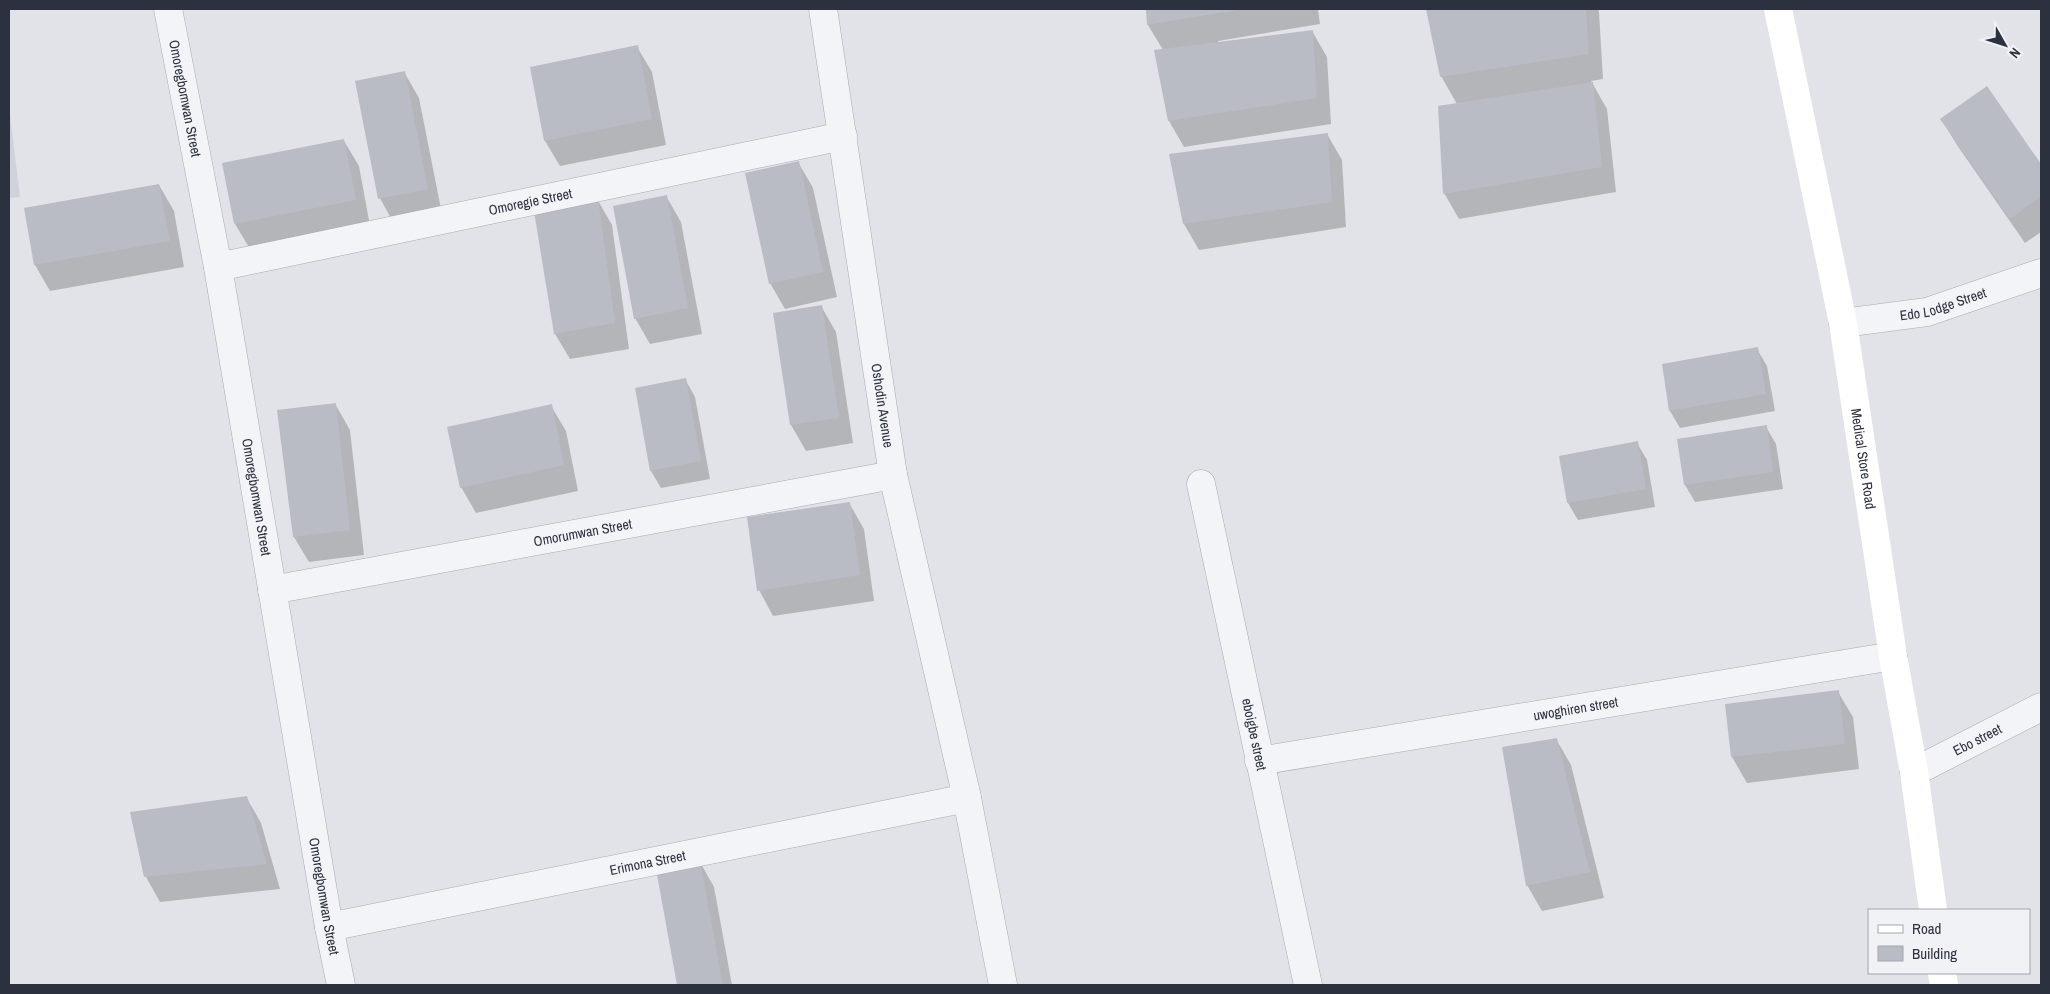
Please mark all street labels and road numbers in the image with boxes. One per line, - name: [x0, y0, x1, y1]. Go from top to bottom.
- street label: Omoregbomwan Street: [165, 38, 205, 158]
- street label: Omoregie Street: [487, 184, 574, 219]
- street label: Edo Lodge Street: [1899, 283, 1989, 324]
- street label: Oshodin Avenue: [867, 362, 898, 449]
- street label: Medical Store Road: [1847, 407, 1880, 510]
- street label: Omoregbomwan Street: [238, 437, 275, 557]
- street label: Omorumwan Street: [532, 515, 633, 550]
- street label: uwoghiren street: [1532, 693, 1619, 724]
- street label: eboigbe street: [1238, 697, 1271, 772]
- street label: Ebo street: [1950, 720, 2005, 760]
- street label: Omoregbomwan Street: [305, 836, 344, 957]
- street label: Erimona Street: [608, 846, 687, 879]

